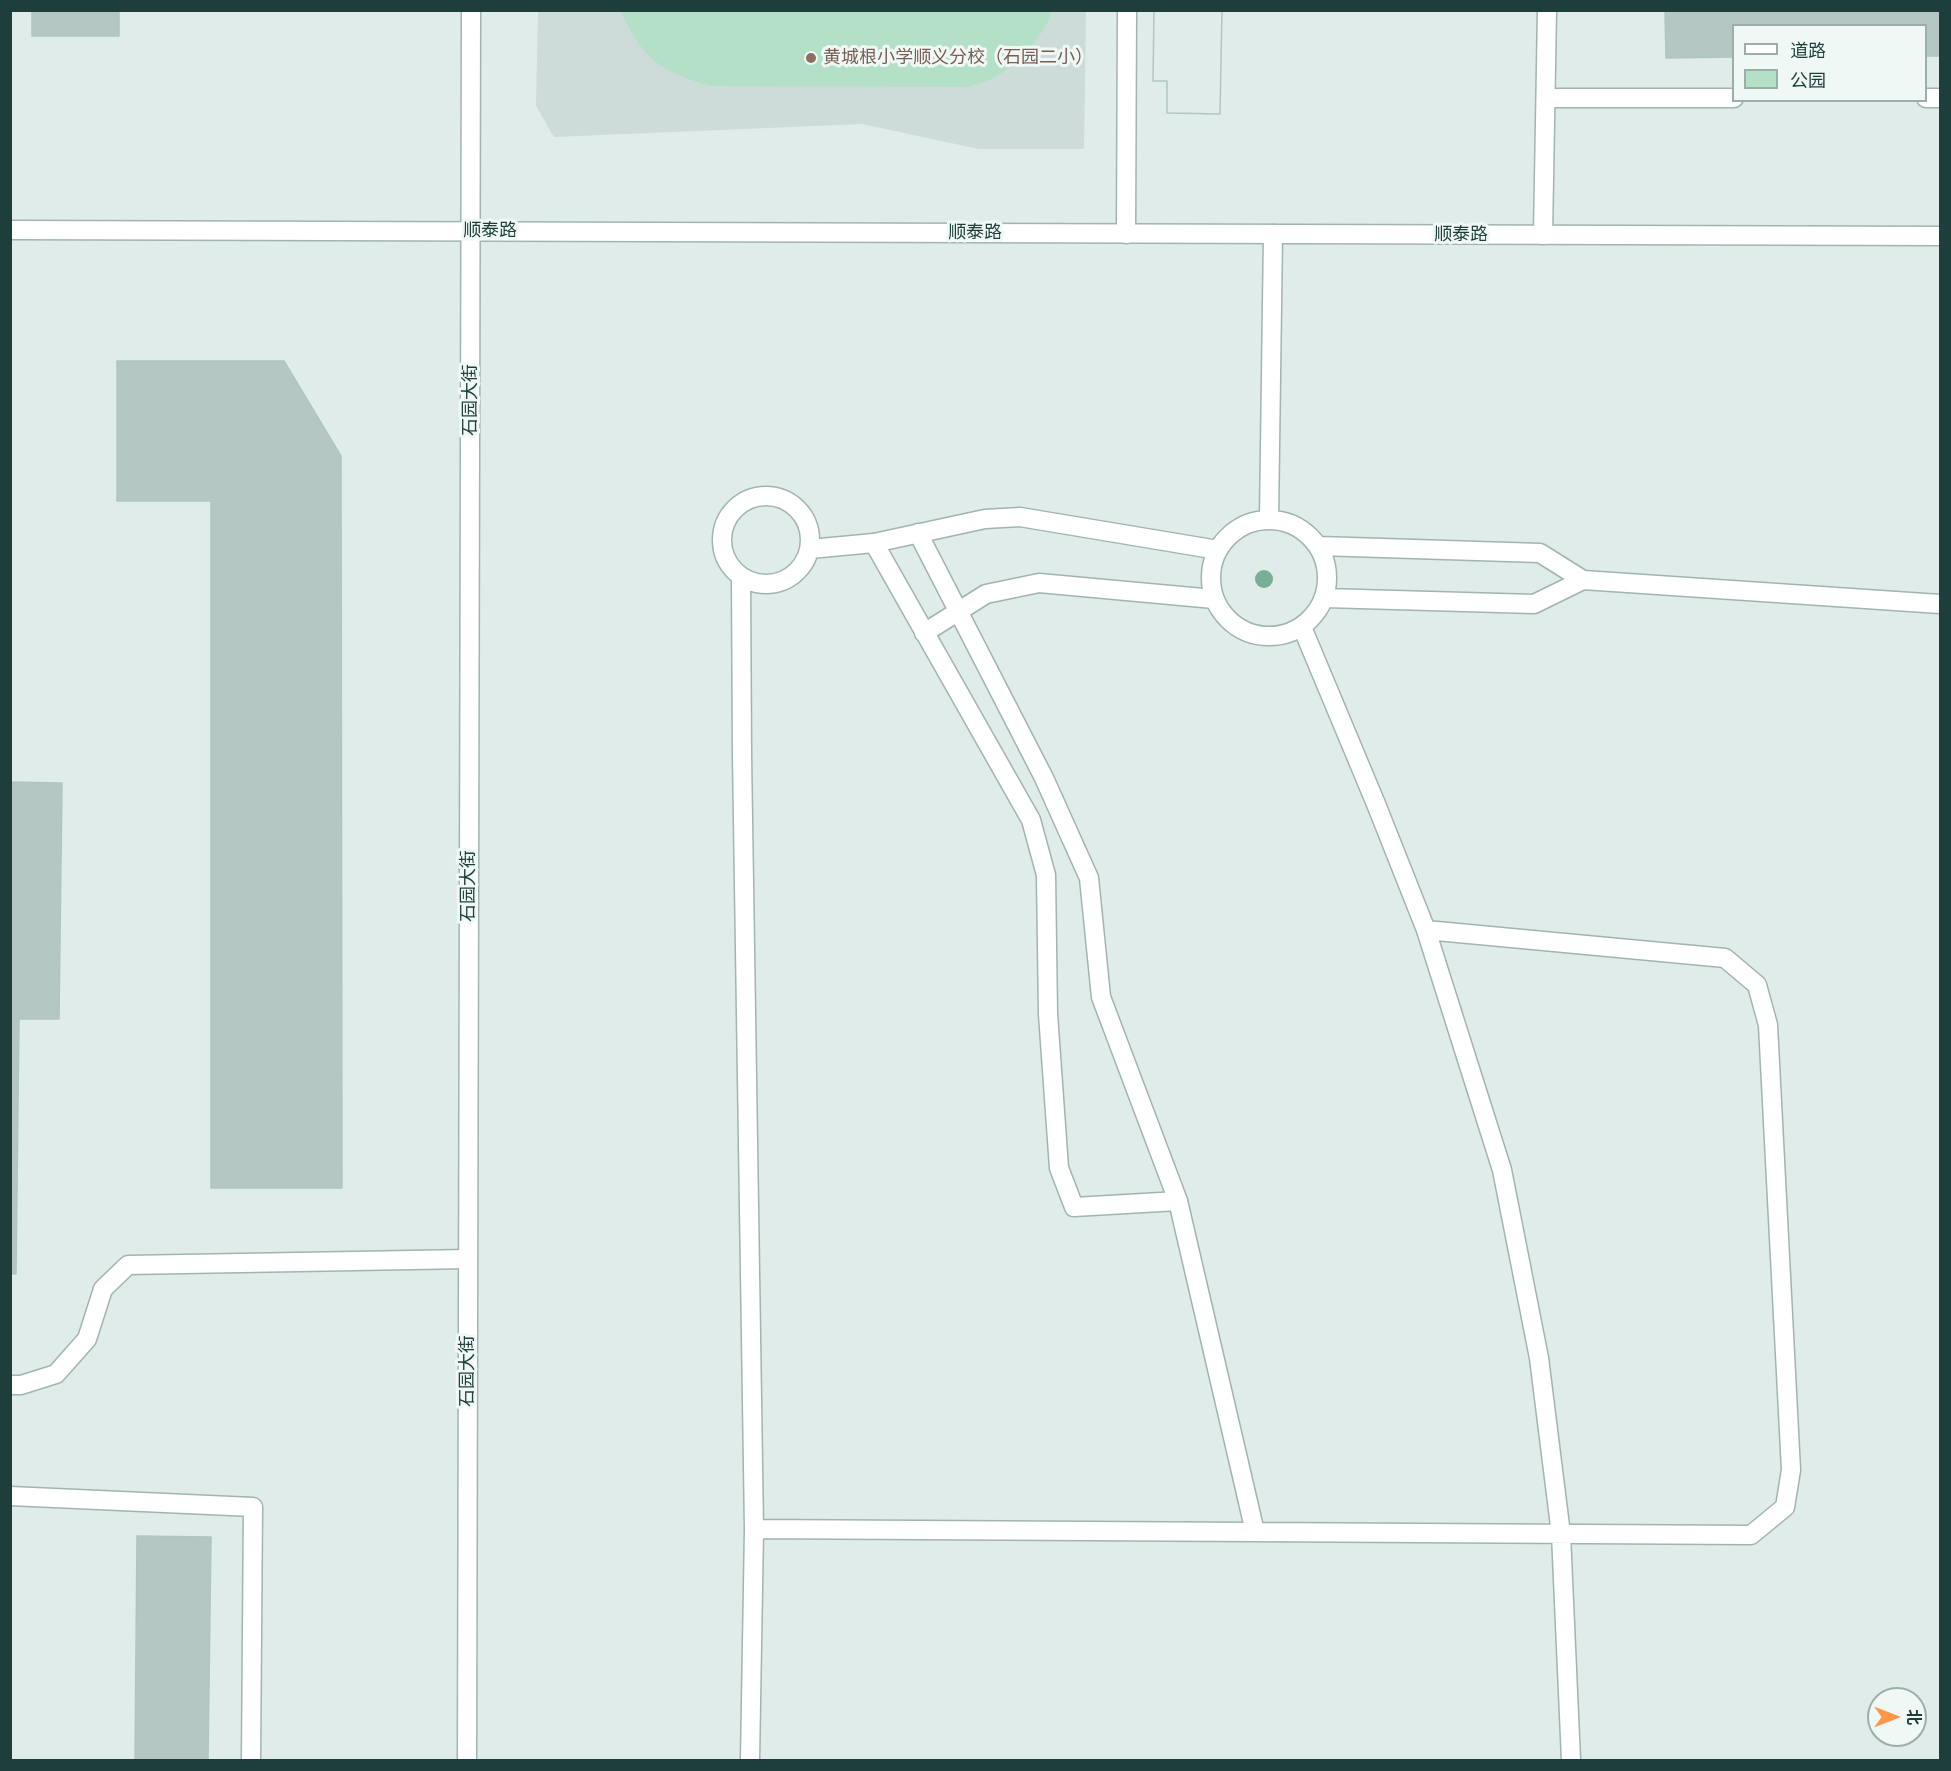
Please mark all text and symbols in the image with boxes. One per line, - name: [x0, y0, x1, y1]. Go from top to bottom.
- legend: [1732, 24, 1927, 102]
- text: 道路: [1790, 40, 1826, 62]
- place label: 黄城根小学顺义分校（石园二小）: [823, 47, 1093, 69]
- marker: 黄城根小学顺义分校（石园二小）: [804, 51, 818, 65]
- text: 公园: [1790, 70, 1826, 92]
- street label: 顺泰路: [463, 220, 517, 242]
- street label: 顺泰路: [948, 222, 1002, 244]
- street label: 顺泰路: [1434, 224, 1488, 246]
- street label: 石园大街: [460, 364, 482, 436]
- street label: 石园大街: [458, 850, 480, 922]
- street label: 石园大街: [457, 1335, 479, 1407]
- north arrow: [1867, 1687, 1927, 1747]
- text: 北: [1903, 1709, 1923, 1725]

